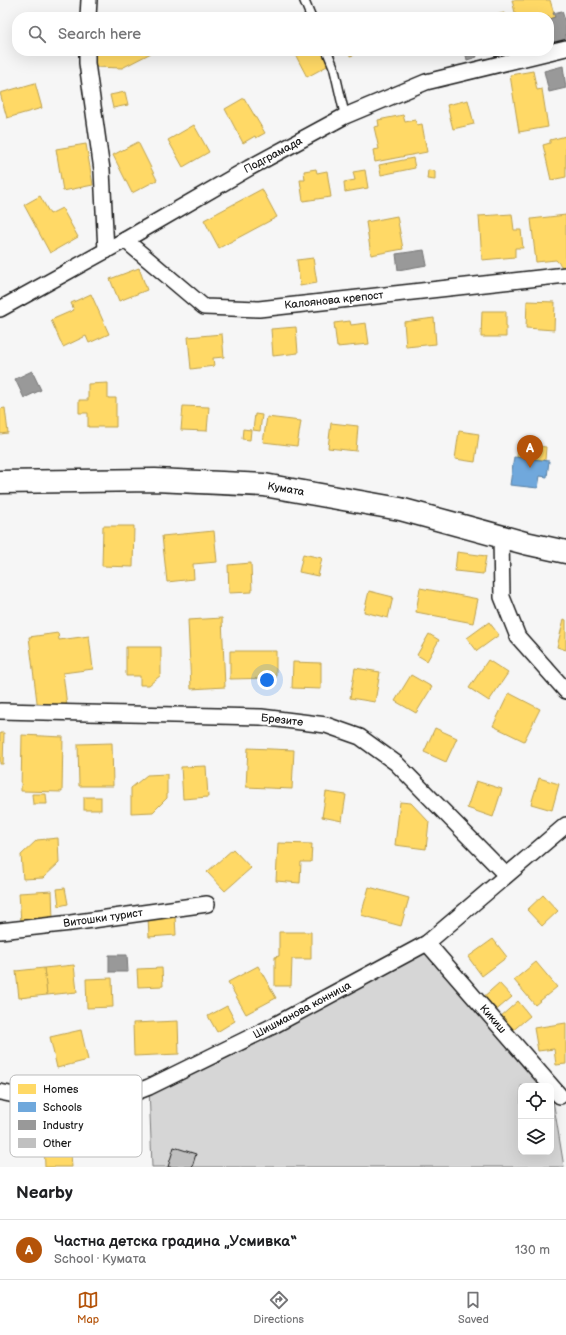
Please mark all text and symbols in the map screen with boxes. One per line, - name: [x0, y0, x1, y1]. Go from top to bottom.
- search box: [12, 12, 554, 56]
- icon: search: [26, 23, 48, 45]
- text: Search here: [58, 25, 141, 44]
- street label: Подграмада: [242, 134, 305, 176]
- street label: Калоянова крепост: [284, 288, 384, 312]
- pin: A: [517, 435, 543, 468]
- street label: Кумата: [266, 479, 306, 499]
- your location: [257, 670, 277, 690]
- street label: Брезите: [260, 711, 304, 729]
- street label: Витошки турист: [62, 906, 144, 930]
- street label: Шишманова конница: [251, 978, 354, 1041]
- street label: Кикиш: [477, 1002, 509, 1036]
- legend: [10, 1075, 142, 1157]
- text: Homes: [43, 1083, 79, 1096]
- map controls: [518, 1083, 554, 1155]
- button: locate: [518, 1083, 554, 1119]
- text: Schools: [43, 1101, 83, 1114]
- text: Industry: [43, 1119, 83, 1132]
- button: layers: [518, 1119, 554, 1155]
- text: Other: [43, 1137, 72, 1150]
- text: Nearby: [16, 1183, 73, 1203]
- text: Частна детска градина „Усмивка“: [54, 1232, 297, 1251]
- text: A: [25, 1242, 33, 1258]
- text: 130 m: [515, 1242, 550, 1258]
- text: School · Кумата: [54, 1251, 146, 1267]
- tab: Map: [77, 1289, 99, 1326]
- tab: Directions: [253, 1289, 304, 1326]
- tab: Saved: [458, 1289, 489, 1326]

